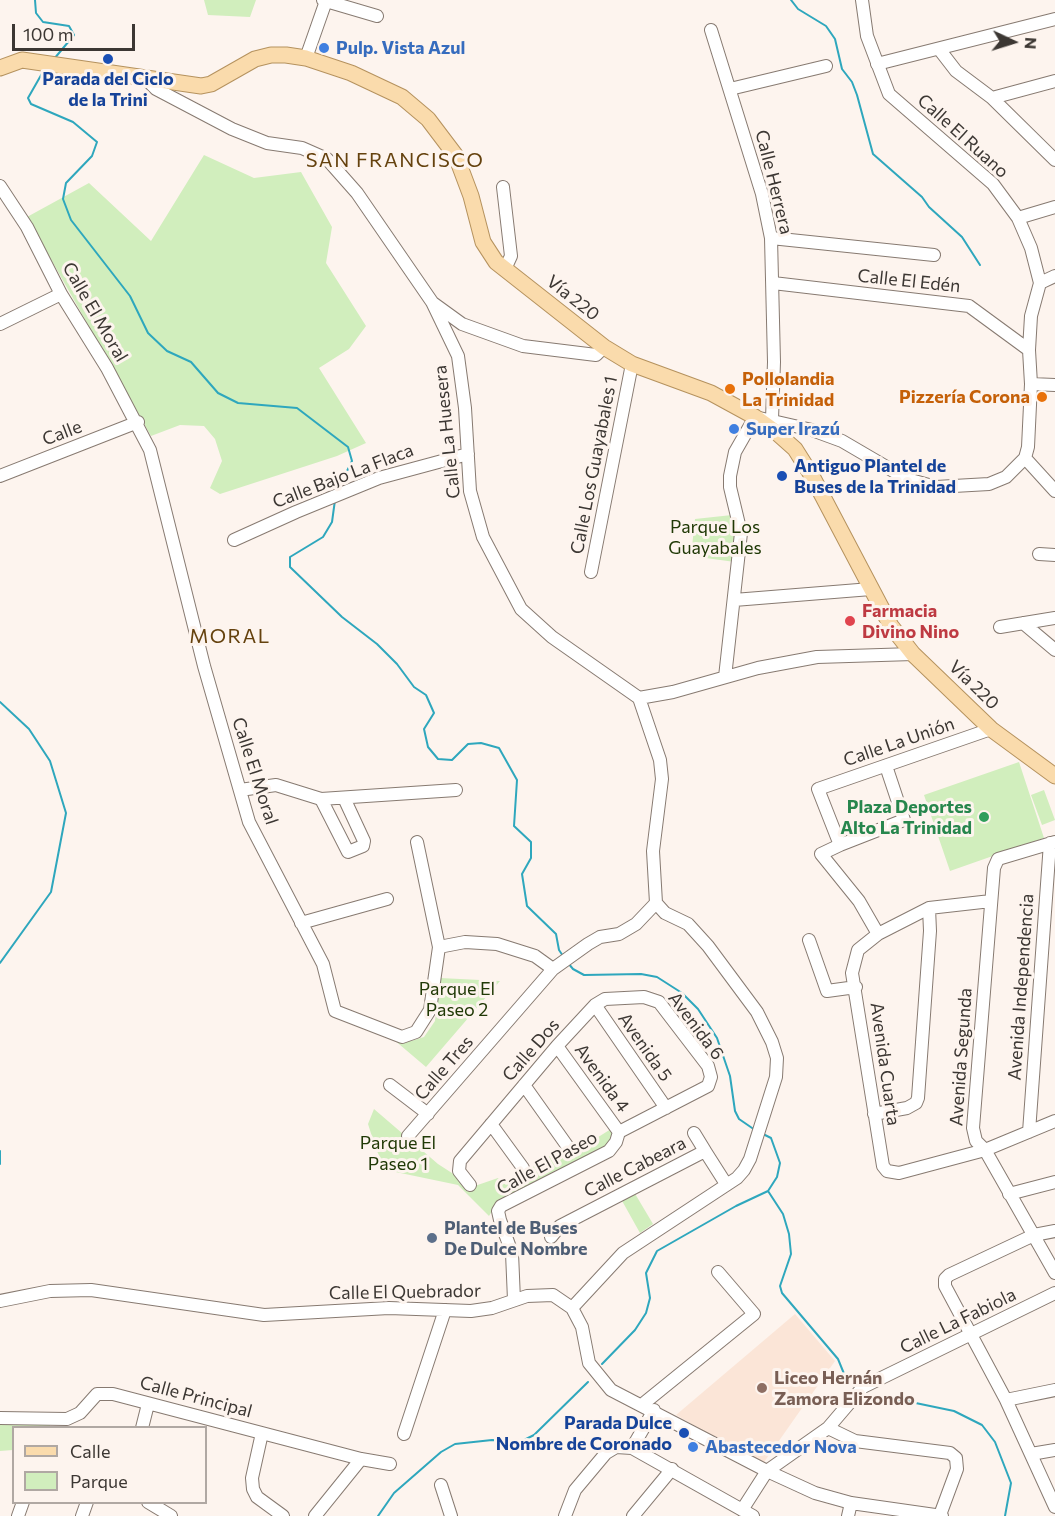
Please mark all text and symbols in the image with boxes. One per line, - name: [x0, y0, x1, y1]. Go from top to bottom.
- scale bar: [15, 12, 138, 50]
- north arrow: [983, 12, 1043, 72]
- text: 100 m: [23, 23, 73, 45]
- place label: Pulp. Vista Azul: [336, 37, 465, 59]
- text: N: [1022, 37, 1041, 50]
- marker: Pulp. Vista Azul: [317, 41, 331, 55]
- marker: Parada del Ciclo de la Trini: [101, 52, 115, 66]
- place label: Parada del Ciclo de la Trini: [42, 68, 174, 110]
- street label: Calle El Ruano: [913, 89, 1013, 183]
- street label: Calle Herrera: [751, 128, 797, 236]
- district label: SAN FRANCISCO: [306, 148, 484, 172]
- street label: Calle El Moral: [58, 258, 132, 366]
- street label: Calle El Edén: [856, 265, 962, 297]
- street label: Vía 220: [542, 271, 604, 325]
- street label: Calle La Huesera: [429, 364, 465, 500]
- place label: Pollolandia La Trinidad: [742, 368, 835, 410]
- street label: Calle Los Guayabales 1: [566, 374, 622, 556]
- marker: Pollolandia La Trinidad: [723, 382, 737, 396]
- place label: Pizzería Corona: [899, 386, 1030, 408]
- marker: Pizzería Corona: [1035, 390, 1049, 404]
- street label: Calle: [39, 416, 85, 450]
- place label: Super Irazú: [746, 418, 840, 440]
- marker: Super Irazú: [727, 422, 741, 436]
- street label: Calle Bajo La Flaca: [269, 439, 417, 513]
- place label: Antiguo Plantel de Buses de la Trinidad: [794, 455, 956, 498]
- marker: Antiguo Plantel de Buses de la Trinidad: [775, 469, 789, 483]
- park label: Parque Los Guayabales: [668, 516, 762, 558]
- place label: Farmacia Divino Nino: [862, 600, 959, 642]
- marker: Farmacia Divino Nino: [843, 614, 857, 628]
- district label: MORAL: [189, 624, 271, 648]
- street label: Vía 220: [944, 656, 1004, 714]
- street label: Calle La Unión: [841, 713, 957, 771]
- street label: Calle El Moral: [228, 715, 282, 827]
- place label: Plaza Deportes Alto La Trinidad: [840, 796, 972, 838]
- marker: Plaza Deportes Alto La Trinidad: [977, 810, 991, 824]
- street label: Avenida Independencia: [1004, 893, 1038, 1081]
- park label: Parque El Paseo 2: [419, 978, 495, 1020]
- street label: Avenida Segunda: [945, 987, 977, 1127]
- street label: Avenida 6: [664, 988, 728, 1064]
- street label: Avenida Cuarta: [866, 1001, 904, 1127]
- street label: Avenida 5: [614, 1009, 676, 1085]
- street label: Calle Dos: [498, 1014, 564, 1086]
- street label: Calle Tres: [410, 1031, 478, 1105]
- street label: Avenida 4: [570, 1040, 634, 1116]
- street label: Calle El Paseo: [493, 1126, 601, 1200]
- park label: Parque El Paseo 1: [360, 1132, 436, 1174]
- street label: Calle Cabeara: [580, 1132, 690, 1202]
- place label: Plantel de Buses De Dulce Nombre: [444, 1217, 587, 1260]
- marker: Plantel de Buses De Dulce Nombre: [425, 1231, 439, 1245]
- street label: Calle El Quebrador: [329, 1280, 481, 1304]
- street label: Calle La Fabiola: [896, 1284, 1020, 1358]
- place label: Liceo Hernán Zamora Elizondo: [774, 1367, 915, 1410]
- street label: Calle Principal: [137, 1372, 255, 1422]
- marker: Liceo Hernán Zamora Elizondo: [755, 1381, 769, 1395]
- place label: Parada Dulce Nombre de Coronado: [496, 1412, 672, 1454]
- legend: [12, 1426, 207, 1504]
- marker: Parada Dulce Nombre de Coronado: [677, 1426, 691, 1440]
- place label: Abastecedor Nova: [705, 1436, 857, 1458]
- text: Calle: [70, 1440, 110, 1462]
- marker: Abastecedor Nova: [686, 1440, 700, 1454]
- text: Parque: [70, 1470, 128, 1492]

